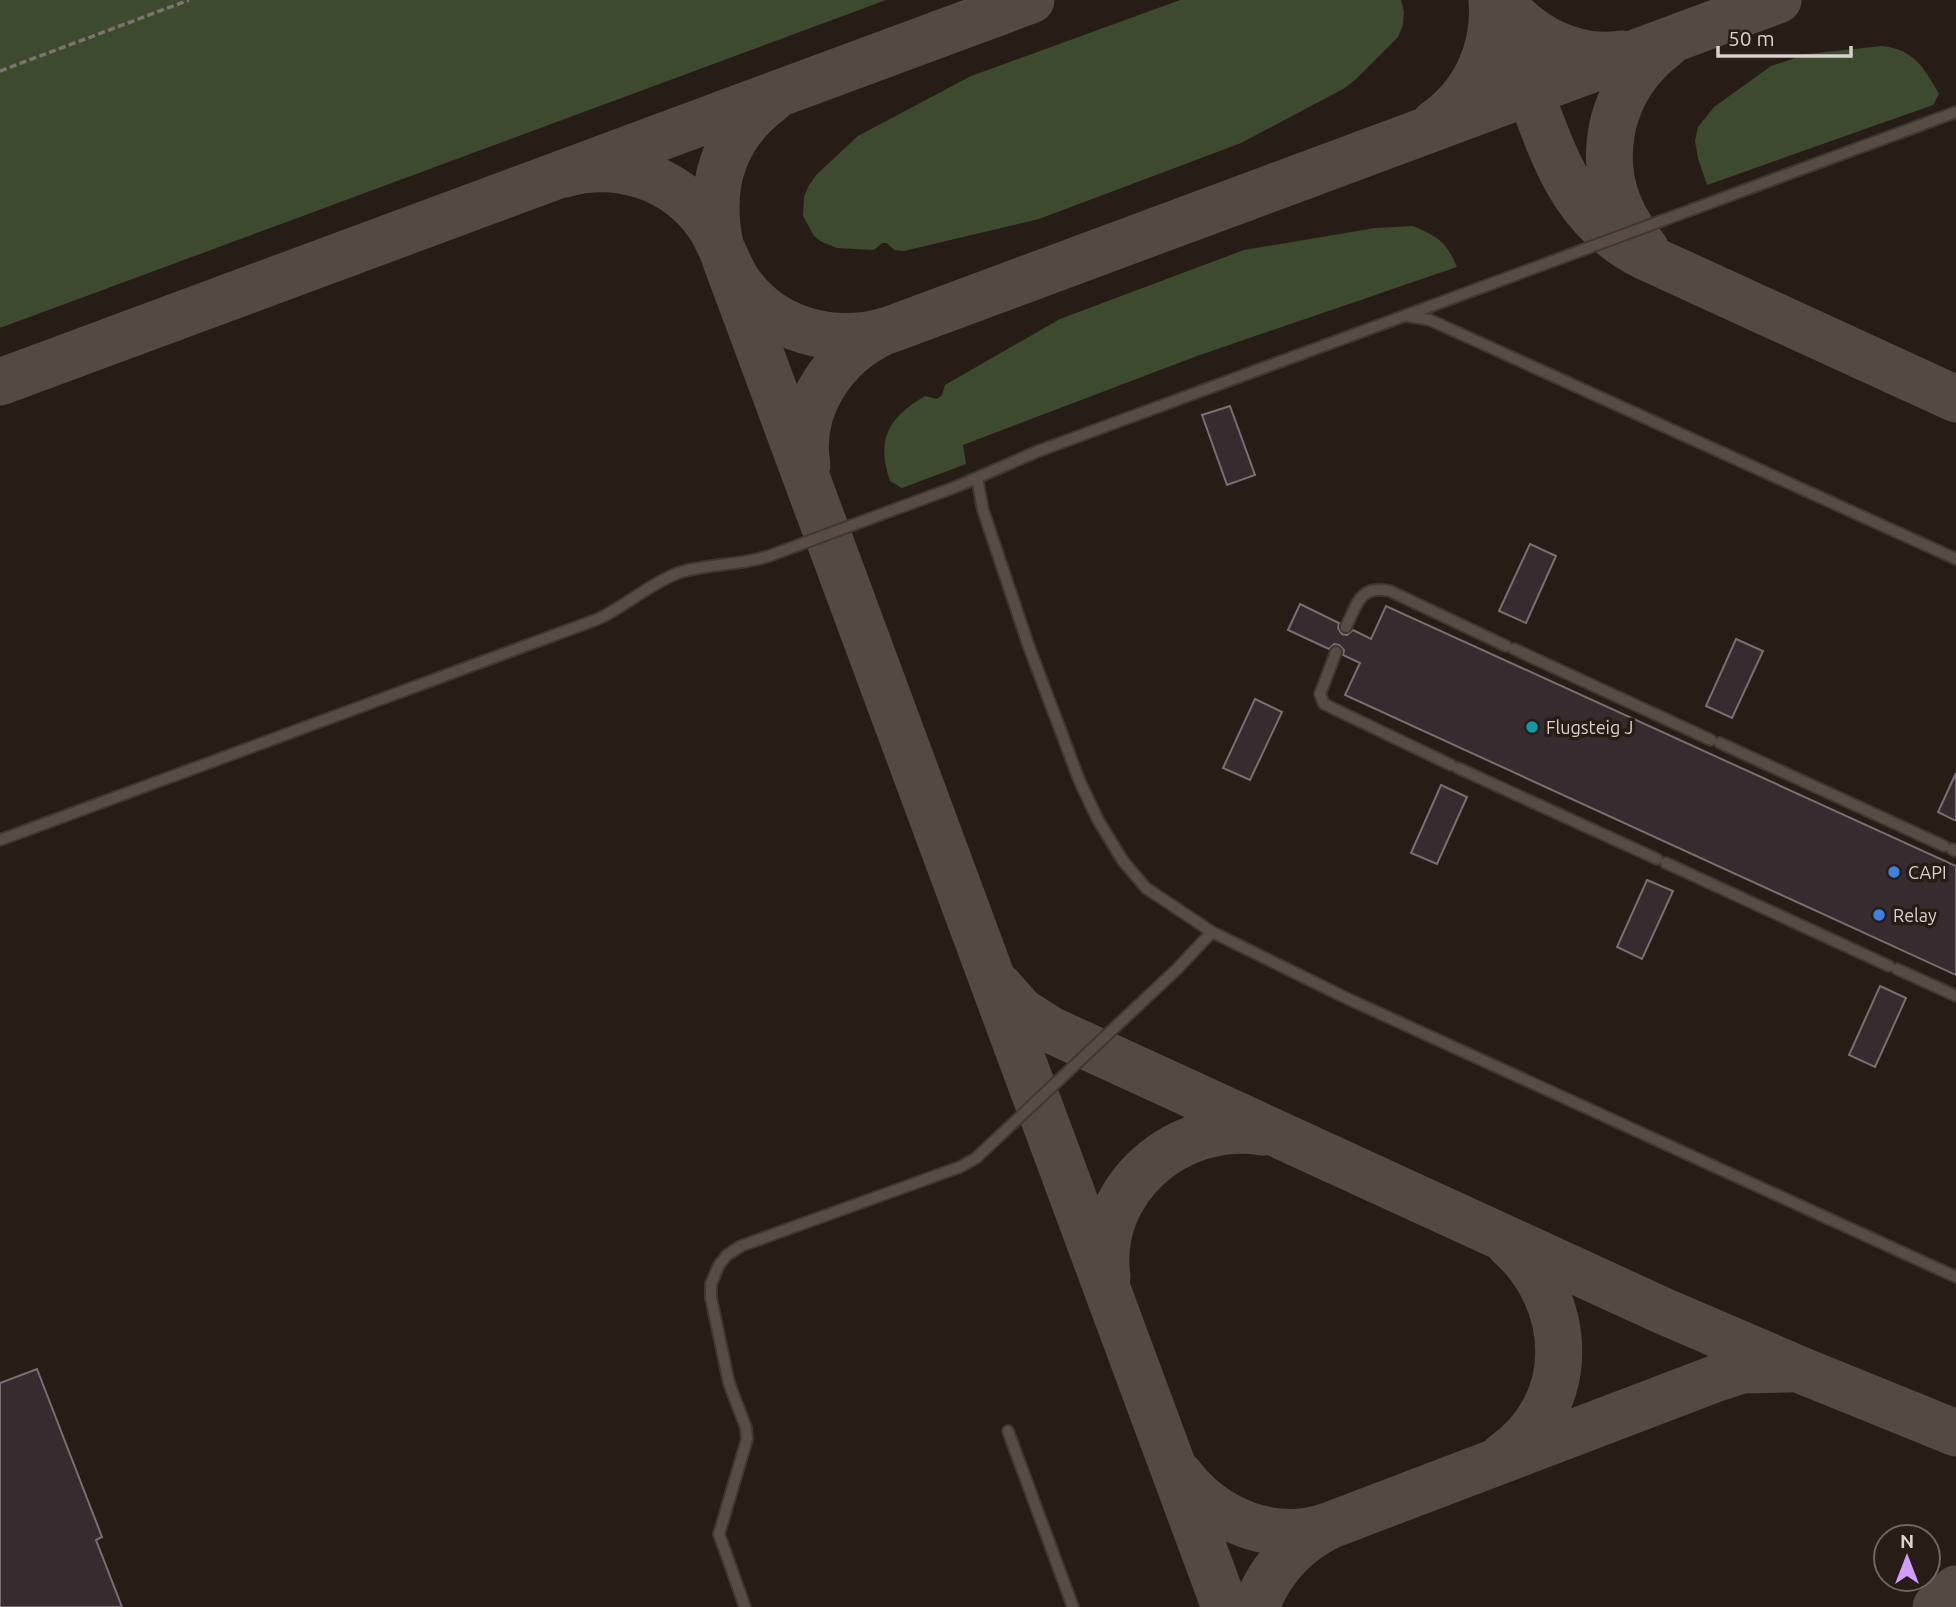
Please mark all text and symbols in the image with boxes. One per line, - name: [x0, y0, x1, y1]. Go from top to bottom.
- scale bar: [1718, 14, 1851, 58]
- text: 50 m: [1728, 26, 1775, 50]
- place label: Flugsteig J: [1546, 717, 1633, 737]
- marker: Flugsteig J: [1524, 719, 1540, 735]
- place label: CAPI: [1908, 862, 1947, 882]
- marker: CAPI: [1886, 864, 1902, 880]
- place label: Relay: [1893, 905, 1937, 925]
- marker: Relay: [1871, 907, 1887, 923]
- north arrow: [1872, 1523, 1942, 1593]
- text: N: [1900, 1530, 1914, 1552]

